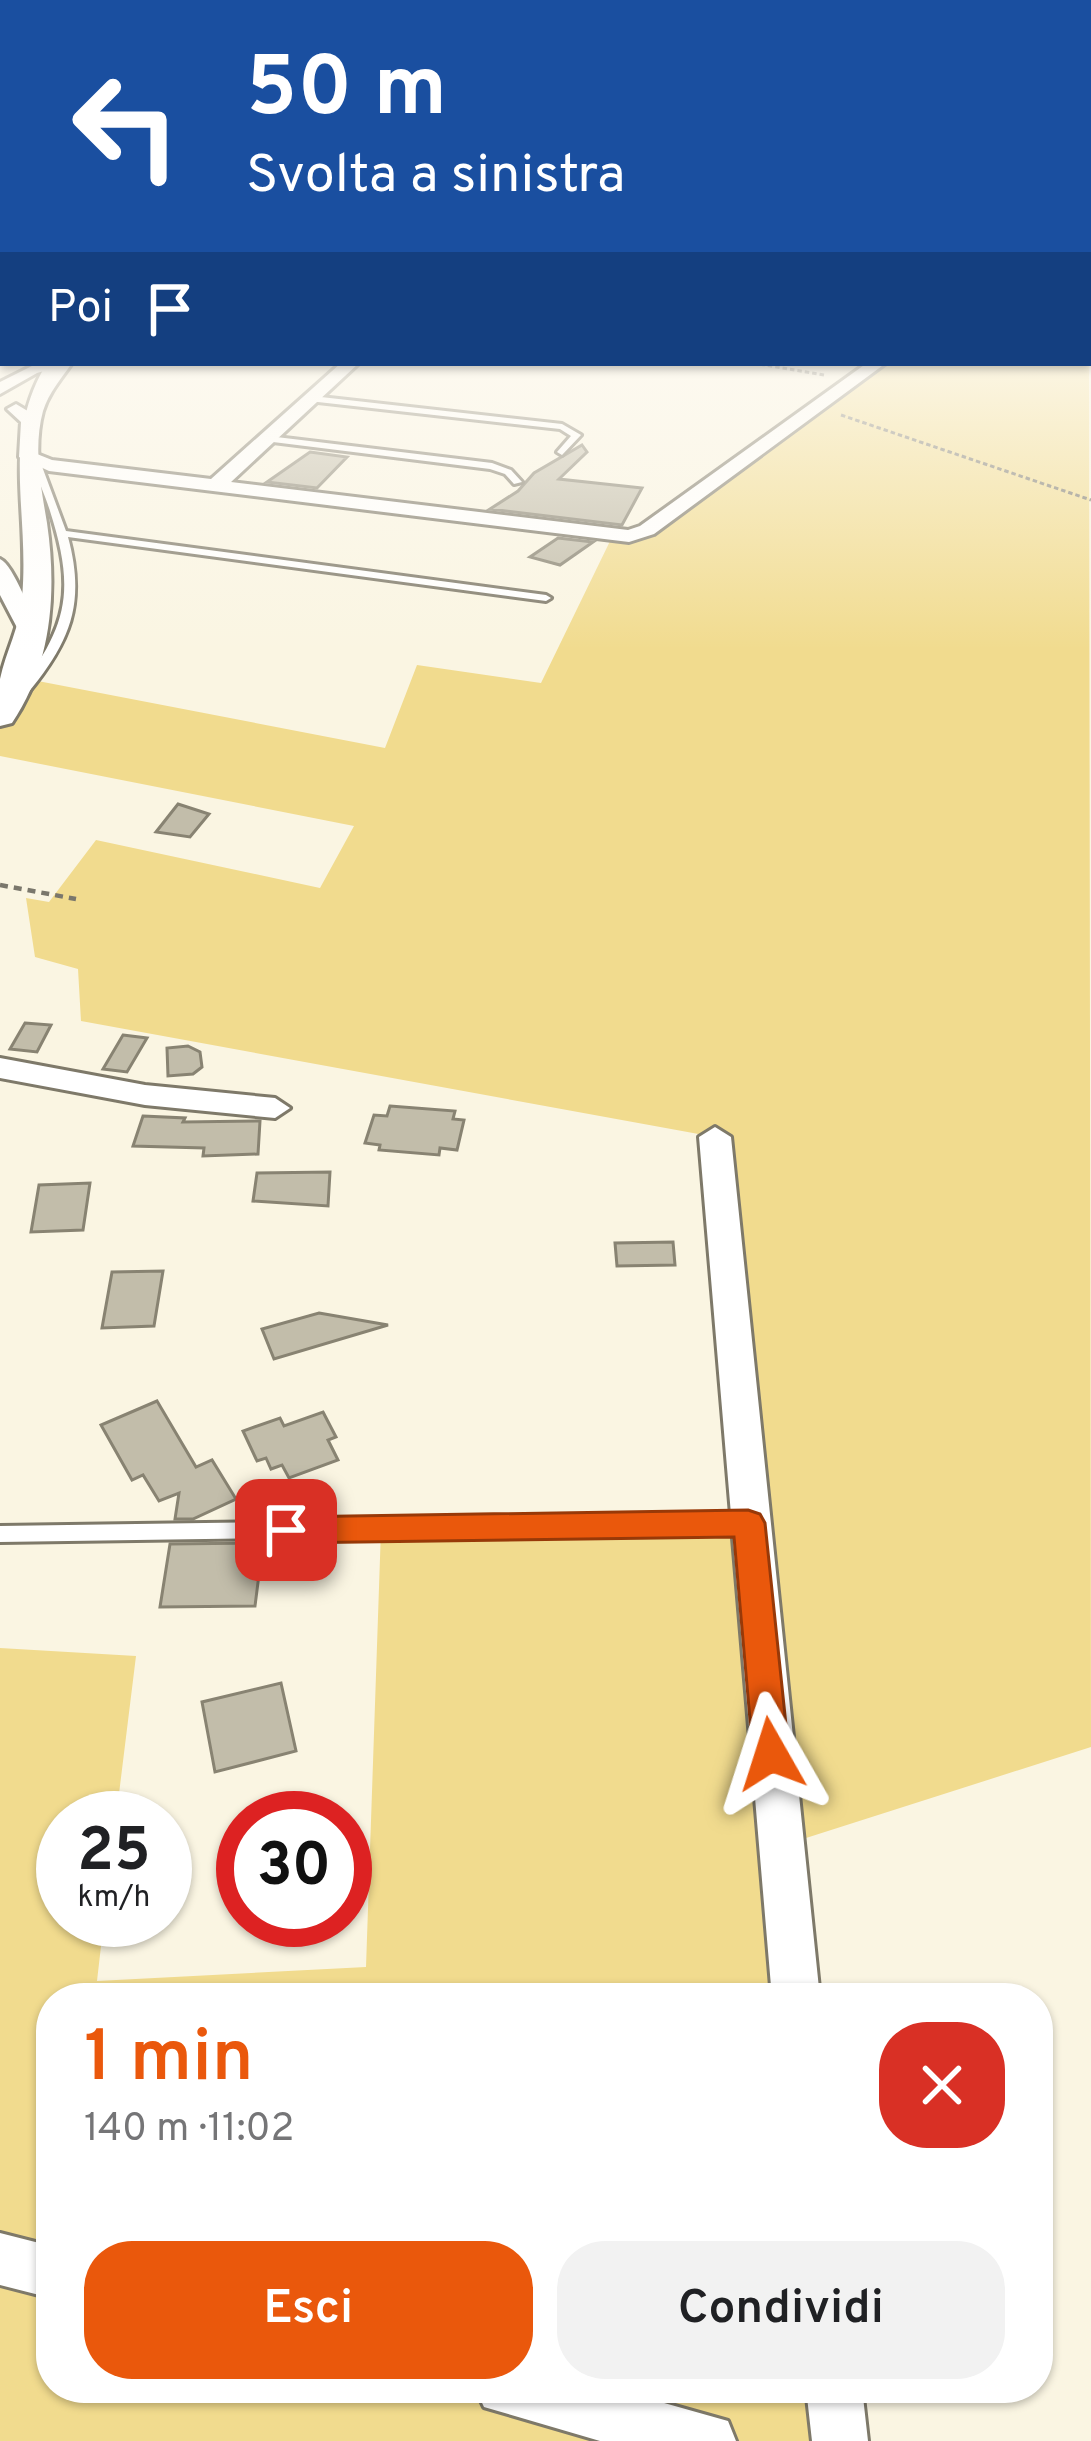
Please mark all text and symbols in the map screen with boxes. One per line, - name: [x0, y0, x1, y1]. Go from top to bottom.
- text: 50 m: [246, 39, 447, 145]
- icon: left: [48, 48, 204, 204]
- text: Svolta a sinistra: [246, 143, 626, 212]
- icon: arrive: [137, 276, 203, 342]
- text: Poi: [48, 281, 113, 338]
- pin: [235, 1479, 337, 1581]
- icon: arrive: [253, 1497, 319, 1563]
- position arrow: [708, 1691, 834, 1817]
- speed limit sign: 30: [216, 1791, 372, 1947]
- text: 25: [77, 1816, 151, 1892]
- text: km/h: [78, 1880, 150, 1917]
- text: 1 min: [84, 2015, 254, 2107]
- button: close: [879, 2022, 1005, 2148]
- text: 140 m · 11:02: [84, 2106, 294, 2155]
- button: Esci: [84, 2241, 533, 2379]
- button: Condividi: [557, 2241, 1005, 2379]

